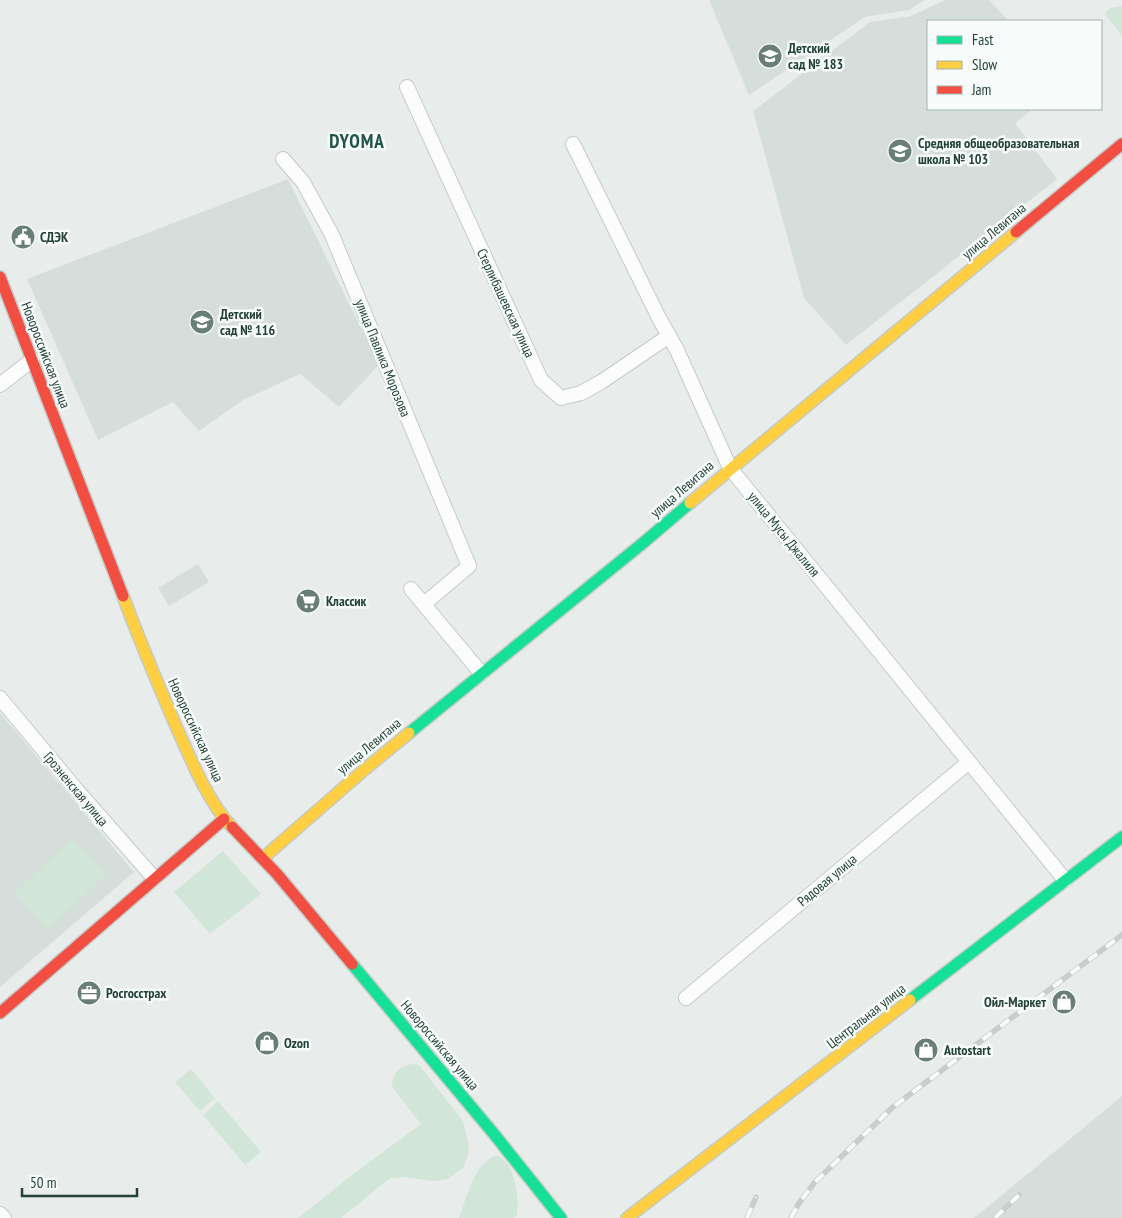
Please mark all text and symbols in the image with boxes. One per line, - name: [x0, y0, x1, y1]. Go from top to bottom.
- legend: [927, 20, 1102, 110]
- text: Fast: [972, 30, 993, 49]
- place label: Детский сад № 183: [788, 39, 843, 73]
- school or university icon: Детский сад № 183: [757, 43, 783, 69]
- text: Slow: [972, 55, 997, 74]
- text: Jam: [971, 80, 991, 99]
- district label: DYOMA: [329, 129, 385, 153]
- place label: Средняя общеобразовательная школа № 103: [918, 134, 1079, 168]
- school or university icon: Средняя общеобразовательная школа № 103: [887, 138, 913, 164]
- street label: улица Левитана: [958, 199, 1030, 263]
- public building icon: СДЭК: [10, 224, 36, 250]
- place label: СДЭК: [40, 228, 69, 246]
- street label: Стерлибашевская улица: [473, 246, 539, 360]
- street label: улица Павлика Морозова: [351, 296, 415, 420]
- street label: Новороссийская улица: [17, 299, 75, 411]
- place label: Детский сад № 116: [220, 305, 275, 339]
- school or university icon: Детский сад № 116: [189, 309, 215, 335]
- street label: улица Левитана: [647, 457, 717, 521]
- street label: улица Мусы Джалиля: [744, 488, 824, 580]
- supermarket icon: Классик: [295, 588, 321, 614]
- place label: Классик: [326, 592, 367, 610]
- street label: Новороссийская улица: [164, 675, 228, 785]
- street label: улица Левитана: [333, 714, 405, 778]
- street label: Грозненская улица: [40, 748, 112, 830]
- street label: Рядовая улица: [794, 850, 860, 910]
- office icon: Росгосстрах: [76, 980, 102, 1006]
- street label: Центральная улица: [823, 980, 909, 1052]
- place label: Росгосстрах: [106, 984, 167, 1002]
- shop icon: Ойл-Маркет: [1051, 989, 1077, 1015]
- place label: Ойл-Маркет: [984, 993, 1046, 1011]
- street label: Новороссийская улица: [397, 996, 483, 1094]
- shop icon: Ozon: [254, 1030, 280, 1056]
- place label: Ozon: [284, 1034, 309, 1052]
- shop icon: Autostart: [913, 1037, 939, 1063]
- place label: Autostart: [943, 1041, 991, 1059]
- scale bar: [22, 1166, 138, 1198]
- text: 50 m: [30, 1173, 56, 1192]

